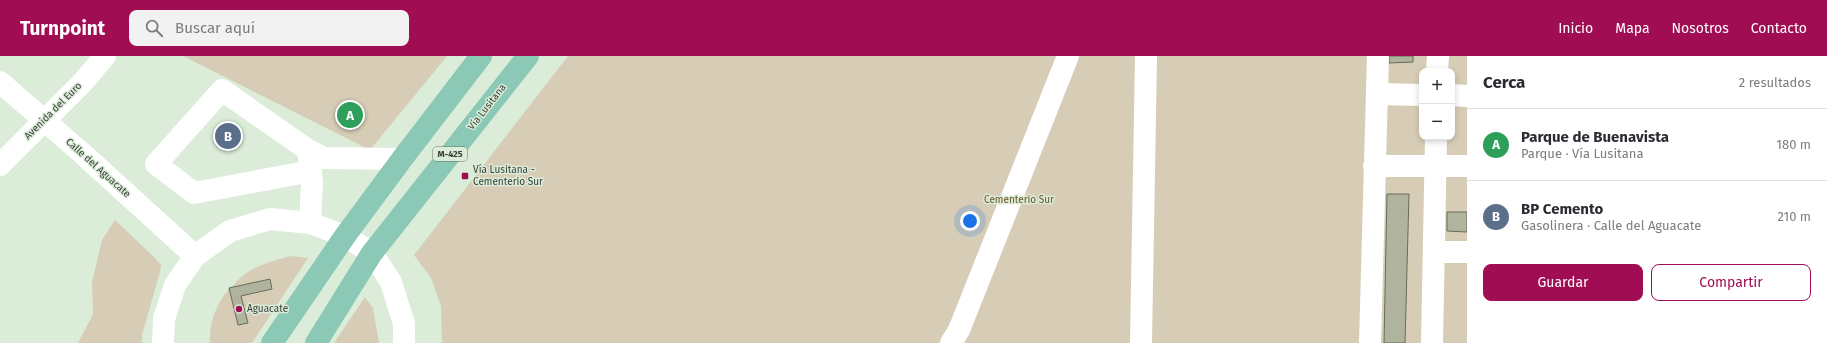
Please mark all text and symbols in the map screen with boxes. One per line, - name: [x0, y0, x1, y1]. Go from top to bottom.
- search box: [129, 10, 409, 46]
- text: Turnpoint: [20, 17, 105, 40]
- icon: search: [143, 17, 165, 39]
- text: Buscar aquí: [175, 19, 255, 37]
- text: Inicio: [1558, 20, 1593, 37]
- text: Mapa: [1615, 20, 1650, 37]
- text: Nosotros: [1672, 20, 1729, 37]
- text: Contacto: [1751, 20, 1807, 37]
- map controls: [1419, 68, 1455, 140]
- button: +: [1419, 68, 1455, 104]
- text: Cerca: [1483, 72, 1525, 93]
- text: 2 resultados: [1739, 75, 1811, 90]
- street label: Avenida del Euro: [22, 80, 84, 142]
- street label: Vía Lusitana: [465, 81, 509, 132]
- pin: A: [337, 100, 363, 130]
- button: −: [1419, 104, 1455, 140]
- pin: B: [215, 121, 241, 151]
- text: Parque de Buenavista: [1521, 128, 1669, 146]
- street label: Calle del Aguacate: [63, 136, 133, 200]
- text: A: [1492, 137, 1500, 152]
- text: 180 m: [1776, 137, 1811, 152]
- text: Parque · Vía Lusitana: [1521, 146, 1643, 161]
- road number: M-425: [433, 147, 467, 161]
- place label: Vía Lusitana - Cementerio Sur: [473, 163, 543, 188]
- marker: Vía Lusitana - Cementerio Sur: [460, 171, 470, 181]
- park label: Cementerio Sur: [984, 194, 1054, 206]
- text: BP Cemento: [1521, 200, 1603, 218]
- text: B: [1492, 209, 1500, 224]
- text: 210 m: [1777, 209, 1811, 224]
- your location: [960, 211, 980, 231]
- text: Gasolinera · Calle del Aguacate: [1521, 218, 1701, 233]
- button: Guardar: [1483, 264, 1643, 301]
- button: Compartir: [1651, 264, 1811, 301]
- place label: Aguacate: [247, 303, 288, 315]
- marker: Aguacate: [234, 304, 244, 314]

